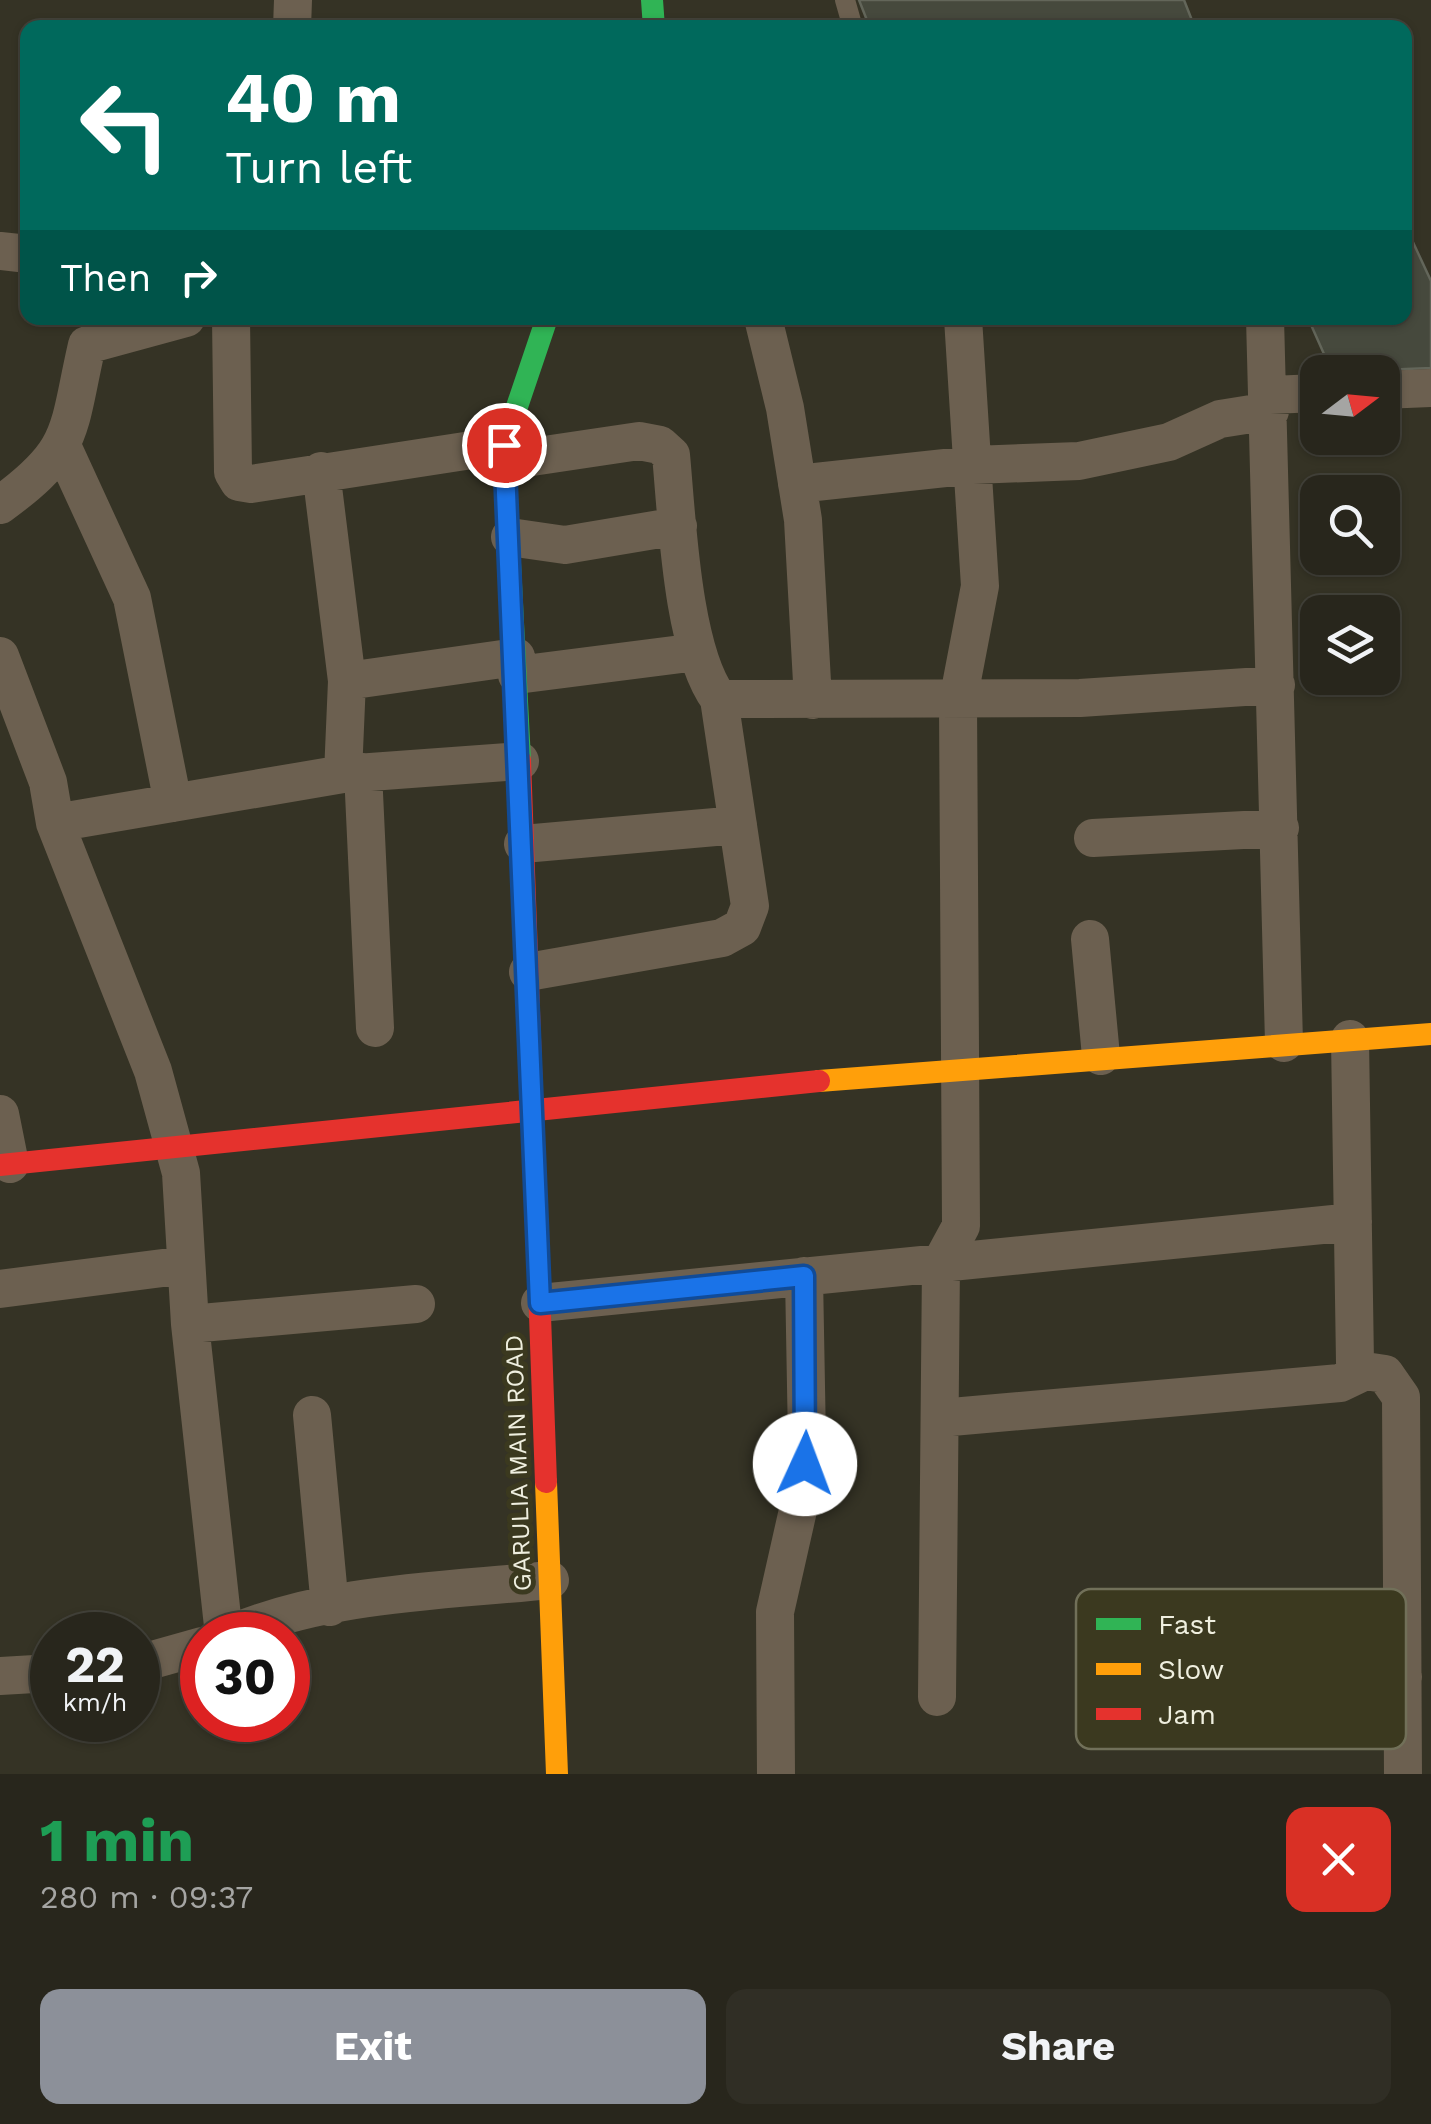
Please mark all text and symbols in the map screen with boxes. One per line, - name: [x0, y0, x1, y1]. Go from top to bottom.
- text: 40 m: [225, 57, 401, 139]
- icon: left: [60, 60, 190, 190]
- text: Turn left: [225, 141, 412, 194]
- icon: right: [171, 250, 226, 305]
- text: Then: [60, 256, 151, 300]
- north arrow: [1300, 355, 1400, 455]
- map controls: [1300, 355, 1400, 695]
- pin: [462, 403, 547, 488]
- icon: arrive: [477, 418, 532, 473]
- button: search: [1300, 475, 1400, 575]
- button: layers: [1300, 595, 1400, 695]
- street label: GARULIA MAIN ROAD: [499, 1334, 537, 1592]
- position arrow: [753, 1412, 857, 1516]
- legend: [1076, 1589, 1406, 1749]
- text: Fast: [1158, 1608, 1216, 1641]
- speed limit sign: 30: [180, 1612, 310, 1742]
- text: 22: [65, 1635, 125, 1694]
- text: Slow: [1158, 1653, 1224, 1686]
- text: km/h: [63, 1688, 127, 1717]
- text: Jam: [1158, 1698, 1216, 1731]
- text: 1 min: [40, 1805, 194, 1876]
- button: close: [1286, 1807, 1391, 1912]
- text: 280 m · 09:37: [40, 1878, 253, 1916]
- button: Exit: [40, 1989, 706, 2104]
- button: Share: [726, 1989, 1391, 2104]

